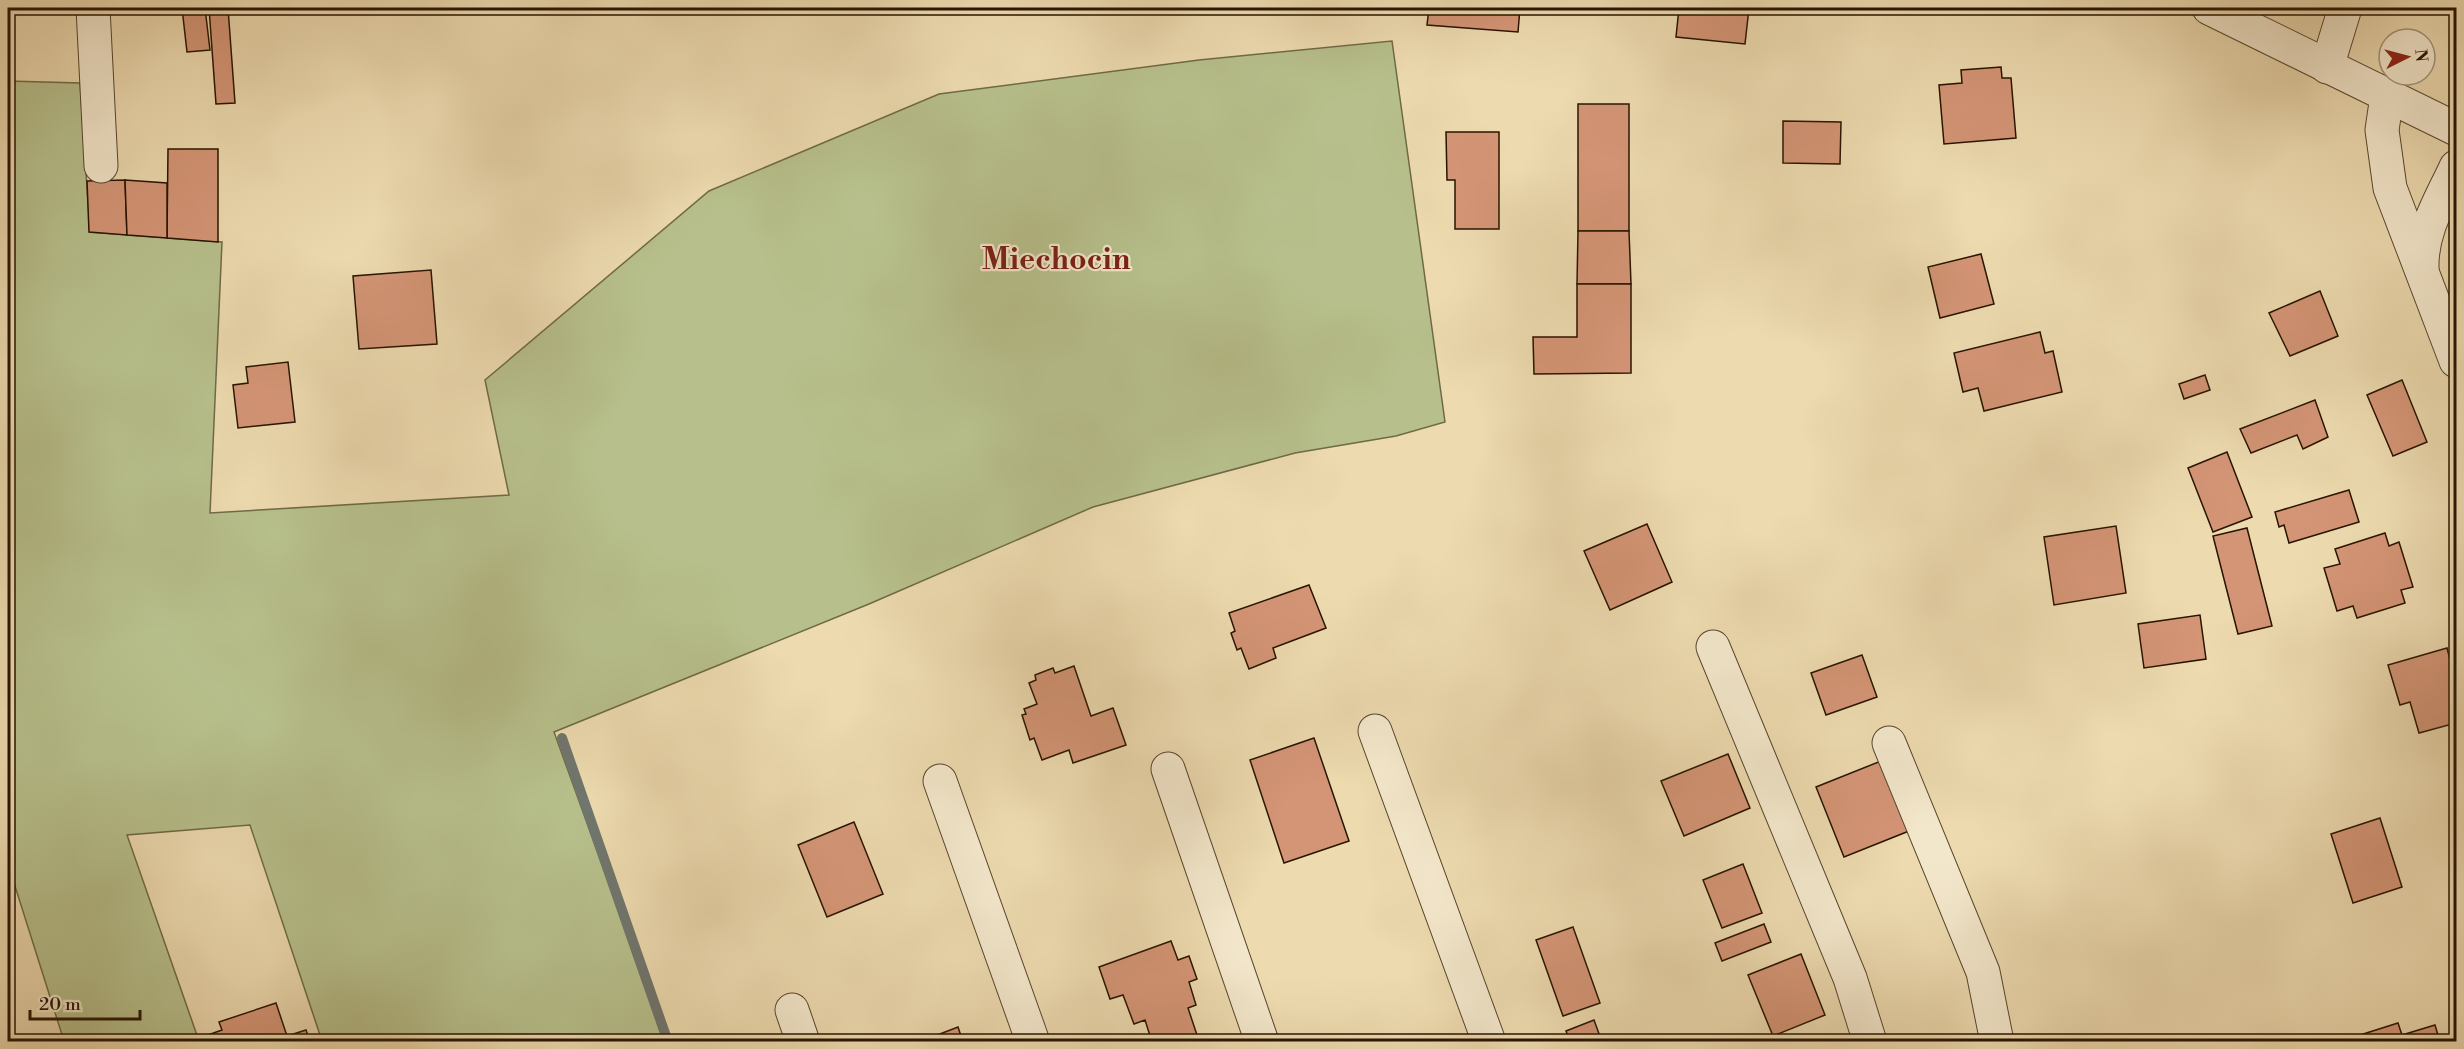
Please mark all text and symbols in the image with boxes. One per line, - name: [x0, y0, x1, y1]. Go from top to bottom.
- north arrow: [2377, 27, 2437, 87]
- text: N: [2410, 48, 2432, 63]
- district label: Miechocin: [982, 241, 1131, 279]
- scale bar: [30, 983, 140, 1021]
- text: 20 m: [39, 993, 81, 1016]

